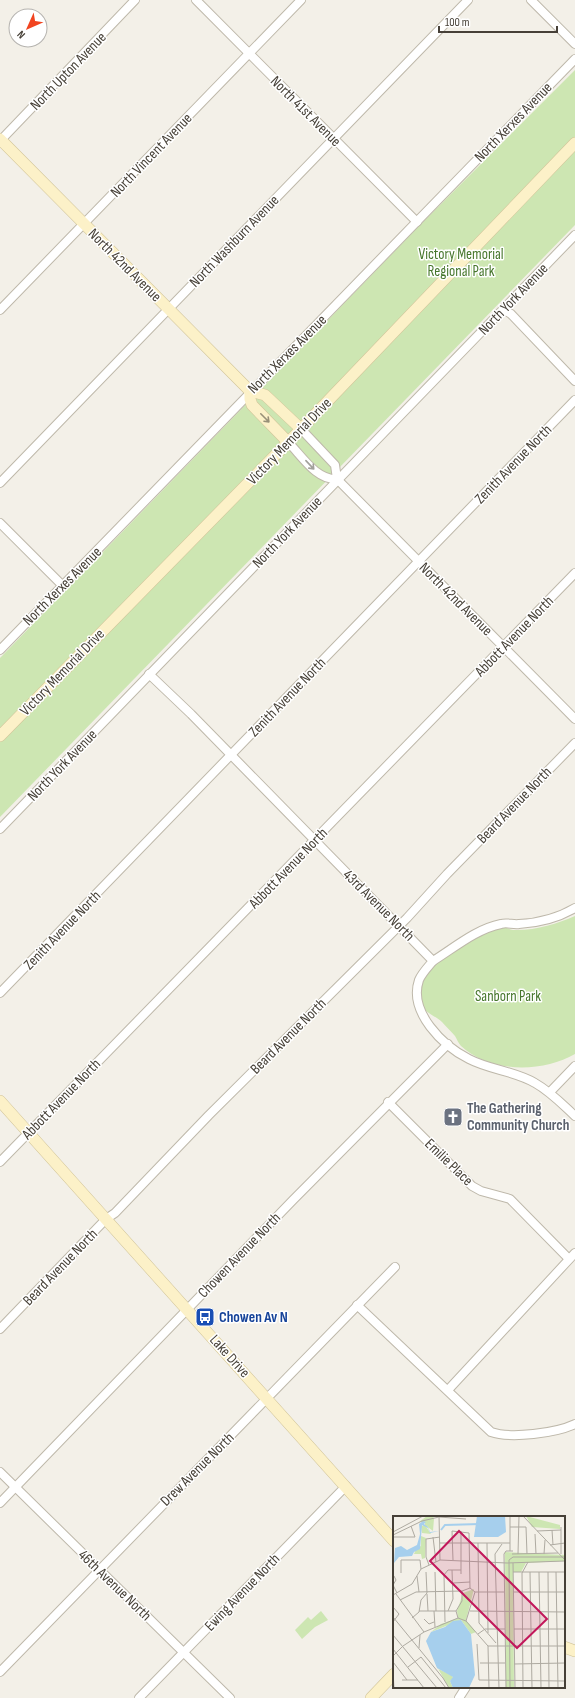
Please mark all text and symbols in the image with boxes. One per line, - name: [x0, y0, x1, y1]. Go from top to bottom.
- north arrow: [8, 8, 48, 48]
- scale bar: [439, 8, 557, 34]
- text: 100 m: [445, 15, 470, 30]
- text: N: [15, 28, 28, 41]
- street label: North Upton Avenue: [26, 28, 110, 114]
- street label: North 41st Avenue: [266, 72, 345, 151]
- street label: North Xerxes Avenue: [470, 78, 556, 166]
- street label: North Vincent Avenue: [106, 109, 196, 201]
- street label: North Washburn Avenue: [186, 191, 283, 291]
- street label: North 42nd Avenue: [84, 225, 165, 306]
- park label: Victory Memorial Regional Park: [418, 245, 504, 281]
- street label: North York Avenue: [474, 259, 552, 339]
- street label: North Xerxes Avenue: [244, 311, 331, 398]
- street label: Victory Memorial Drive: [243, 394, 336, 489]
- one-way arrow: [260, 413, 270, 423]
- street label: Zenith Avenue North: [471, 421, 556, 508]
- one-way arrow: [306, 460, 315, 470]
- street label: North York Avenue: [248, 492, 326, 572]
- street label: North Xerxes Avenue: [19, 543, 106, 630]
- street label: North 42nd Avenue: [415, 559, 496, 640]
- street label: Abbott Avenue North: [470, 592, 558, 682]
- street label: Victory Memorial Drive: [16, 625, 109, 720]
- street label: Zenith Avenue North: [245, 654, 330, 741]
- street label: North York Avenue: [23, 725, 101, 805]
- street label: Beard Avenue North: [473, 763, 556, 848]
- street label: Abbott Avenue North: [244, 824, 332, 914]
- street label: 43rd Avenue North: [339, 865, 419, 945]
- street label: Zenith Avenue North: [20, 887, 105, 974]
- park label: Sanborn Park: [475, 987, 541, 1006]
- street label: Beard Avenue North: [246, 994, 330, 1078]
- street label: Abbott Avenue North: [17, 1055, 105, 1145]
- place label: The Gathering Community Church: [467, 1099, 569, 1135]
- church icon: The Gathering Community Church: [442, 1106, 464, 1128]
- street label: Emilie Place: [421, 1135, 477, 1190]
- street label: Chowen Avenue North: [194, 1209, 285, 1302]
- street label: Beard Avenue North: [19, 1225, 102, 1310]
- bus stop icon: Chowen Av N: [194, 1306, 216, 1328]
- place label: Chowen Av N: [219, 1308, 288, 1327]
- street label: Lake Drive: [205, 1331, 254, 1382]
- street label: Drew Avenue North: [156, 1428, 238, 1510]
- inset map: [393, 1516, 565, 1688]
- street label: 46th Avenue North: [74, 1546, 155, 1625]
- street label: Ewing Avenue North: [201, 1550, 284, 1635]

